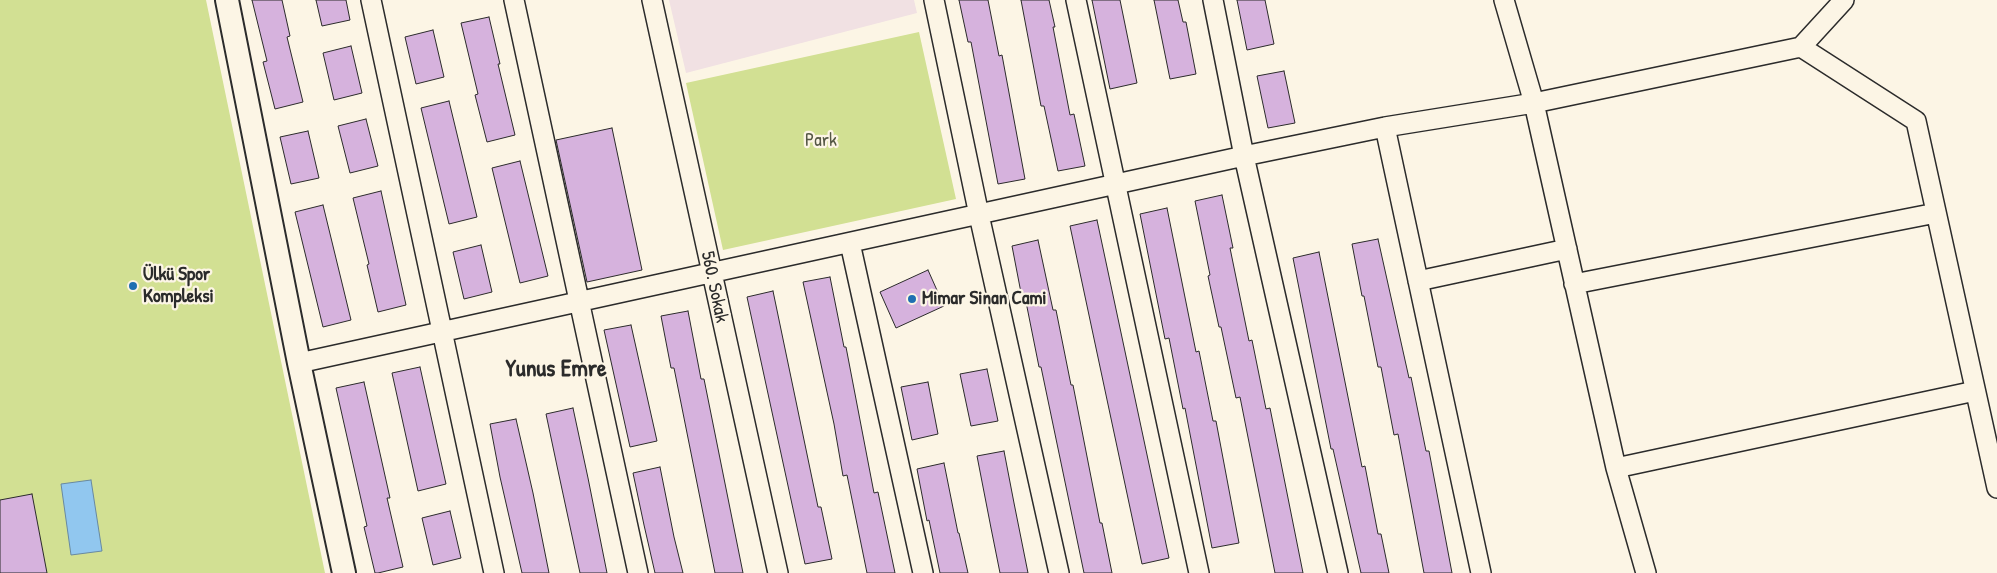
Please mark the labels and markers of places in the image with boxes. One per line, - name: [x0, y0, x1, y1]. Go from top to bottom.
- place label: Ülkü Spor Kompleksi: [143, 264, 214, 308]
- marker: Ülkü Spor Kompleksi: [127, 280, 139, 292]
- place label: Mimar Sinan Cami: [922, 288, 1047, 310]
- marker: Mimar Sinan Cami: [906, 293, 918, 305]

